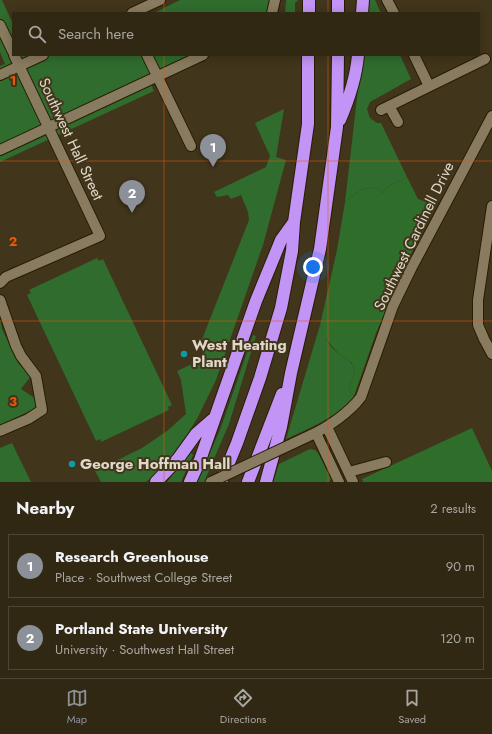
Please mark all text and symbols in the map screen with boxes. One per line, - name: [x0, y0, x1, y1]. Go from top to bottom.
- search box: [12, 12, 480, 56]
- icon: search: [26, 23, 48, 45]
- text: Search here: [58, 23, 134, 45]
- text: 1: [10, 71, 16, 90]
- street label: Southwest Hall Street: [33, 74, 109, 204]
- pin: 1: [200, 134, 226, 167]
- street label: Southwest Cardinell Drive: [368, 158, 460, 314]
- pin: 2: [119, 180, 145, 213]
- text: 2: [9, 232, 17, 251]
- your location: [303, 257, 323, 277]
- place label: West Heating Plant: [192, 334, 287, 373]
- marker: West Heating Plant: [179, 349, 189, 359]
- text: 3: [9, 392, 17, 411]
- place label: George Hoffman Hall: [80, 453, 230, 475]
- marker: George Hoffman Hall: [67, 459, 77, 469]
- text: Nearby: [16, 496, 74, 520]
- text: 2 results: [430, 499, 476, 518]
- text: Research Greenhouse: [55, 546, 209, 568]
- text: 1: [27, 557, 33, 576]
- text: 90 m: [446, 557, 475, 576]
- text: Place · Southwest College Street: [55, 568, 232, 587]
- text: Portland State University: [55, 618, 228, 640]
- text: 2: [26, 629, 34, 648]
- text: 120 m: [440, 629, 475, 648]
- text: University · Southwest Hall Street: [55, 640, 234, 659]
- tab: Map: [66, 687, 88, 727]
- tab: Directions: [220, 687, 266, 727]
- tab: Saved: [398, 687, 426, 727]

